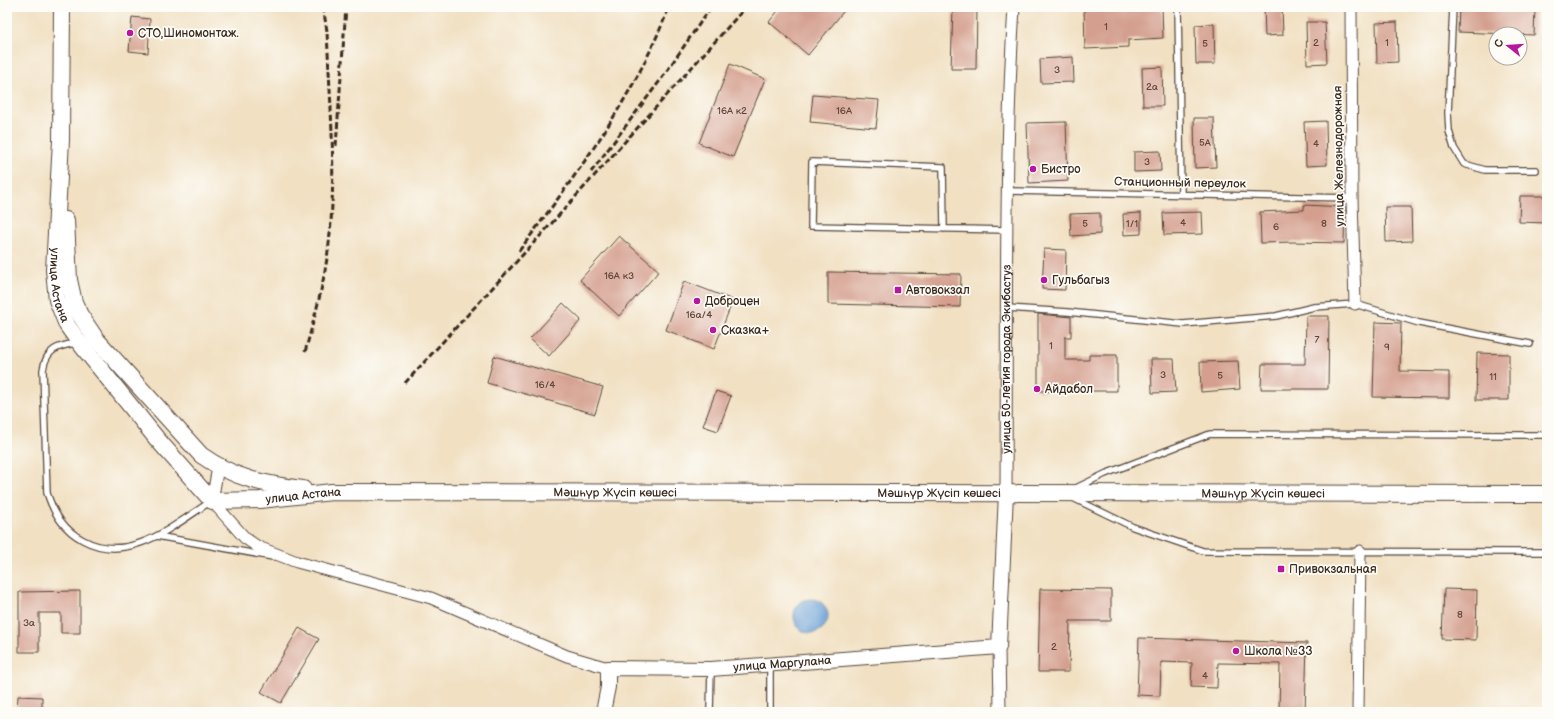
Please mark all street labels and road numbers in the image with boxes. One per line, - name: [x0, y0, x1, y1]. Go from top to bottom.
- street label: улица Железнодорожная: [1330, 85, 1348, 227]
- street label: Станционный переулок: [1114, 174, 1247, 192]
- street label: улица Астана: [46, 247, 73, 325]
- street label: улица 50-летия города Экибастуз: [999, 264, 1014, 454]
- street label: улица Астана: [265, 484, 341, 507]
- street label: Мәшһүр Жүсіп көшесі: [553, 485, 677, 500]
- street label: Мәшһүр Жүсіп көшесі: [877, 485, 1001, 501]
- street label: Мәшһүр Жүсіп көшесі: [1201, 486, 1325, 501]
- street label: улица Маргулана: [733, 652, 832, 675]

